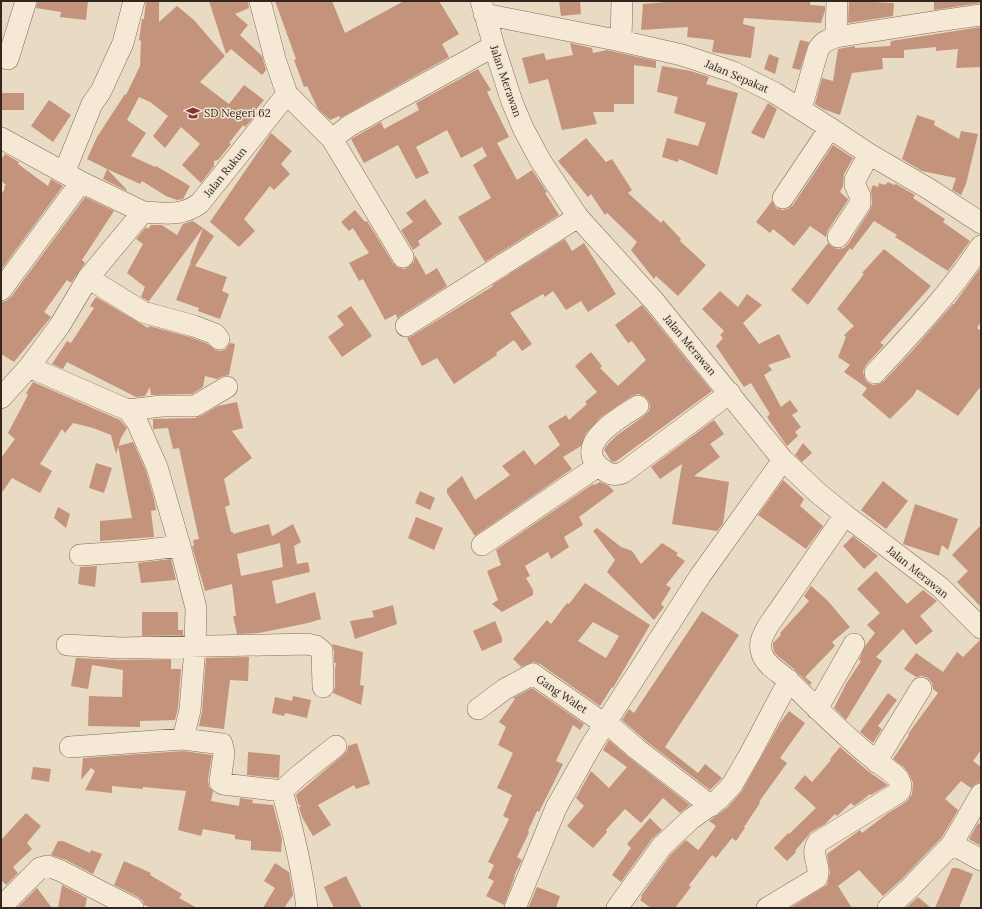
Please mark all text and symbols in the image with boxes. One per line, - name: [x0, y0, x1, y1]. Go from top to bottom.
- street label: Jalan Merawan: [487, 42, 525, 119]
- street label: Jalan Sepakat: [702, 56, 772, 96]
- school or university icon: SD Negeri 62: [185, 105, 201, 121]
- place label: SD Negeri 62: [204, 106, 271, 120]
- street label: Jalan Rukun: [200, 144, 250, 201]
- street label: Jalan Merawan: [660, 311, 720, 379]
- street label: Jalan Merawan: [884, 542, 952, 601]
- street label: Gang Walet: [534, 672, 591, 717]

